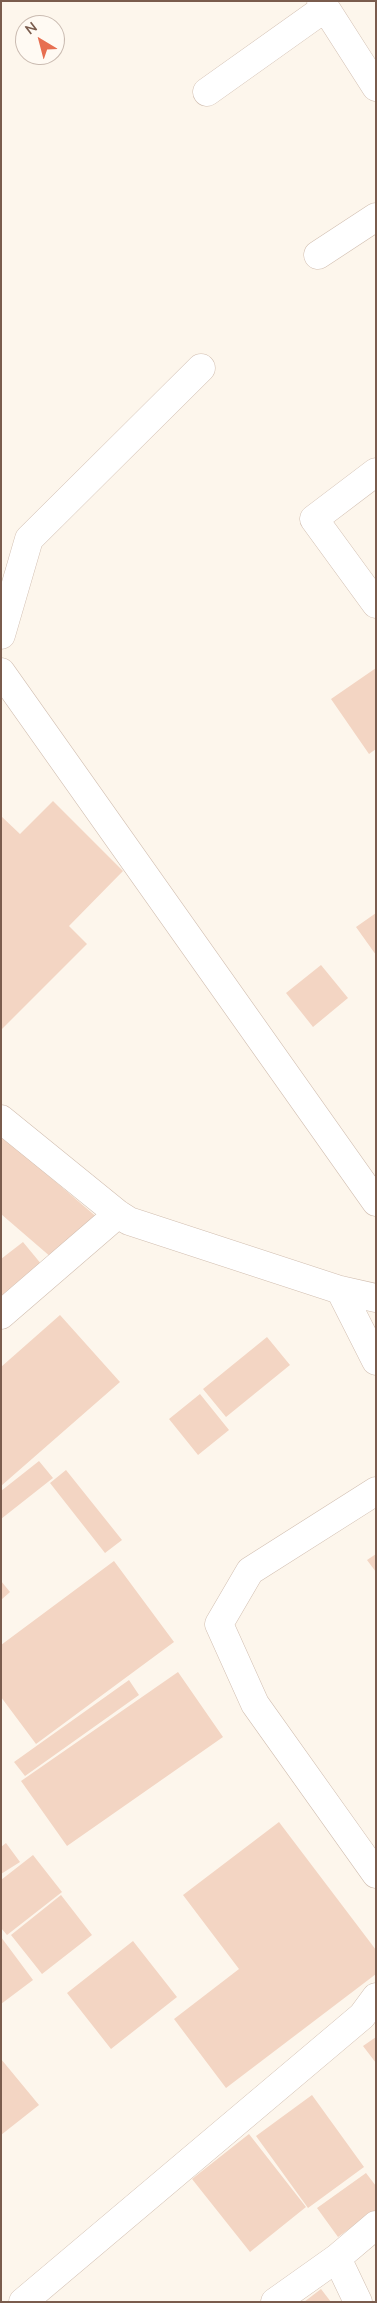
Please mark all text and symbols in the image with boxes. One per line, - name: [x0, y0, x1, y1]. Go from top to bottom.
- north arrow: [15, 15, 65, 65]
- text: N: [21, 18, 41, 39]

